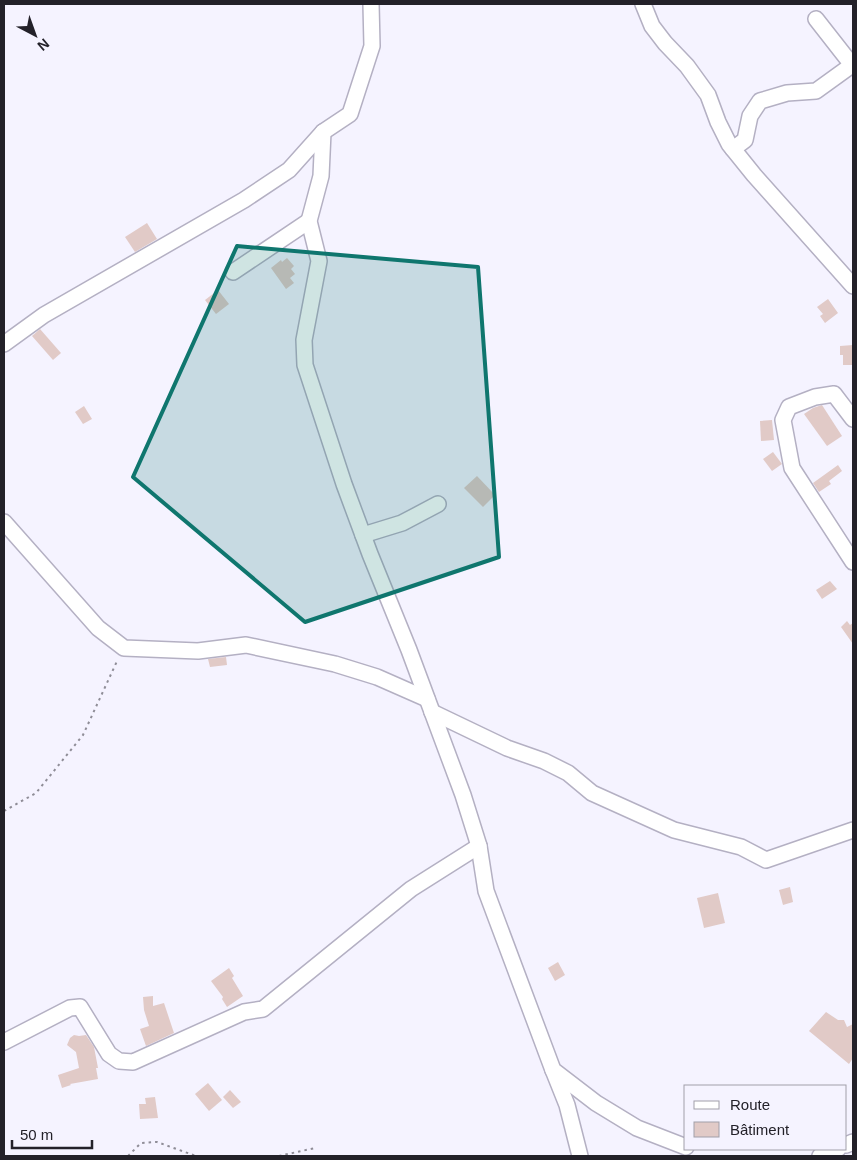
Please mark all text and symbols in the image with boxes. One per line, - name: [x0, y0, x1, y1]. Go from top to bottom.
- north arrow: [10, 10, 60, 60]
- text: N: [34, 35, 53, 54]
- legend: [684, 1085, 847, 1150]
- text: Route: [730, 1096, 770, 1113]
- scale bar: [12, 1118, 92, 1150]
- text: Bâtiment: [730, 1121, 790, 1138]
- text: 50 m: [20, 1126, 53, 1143]

